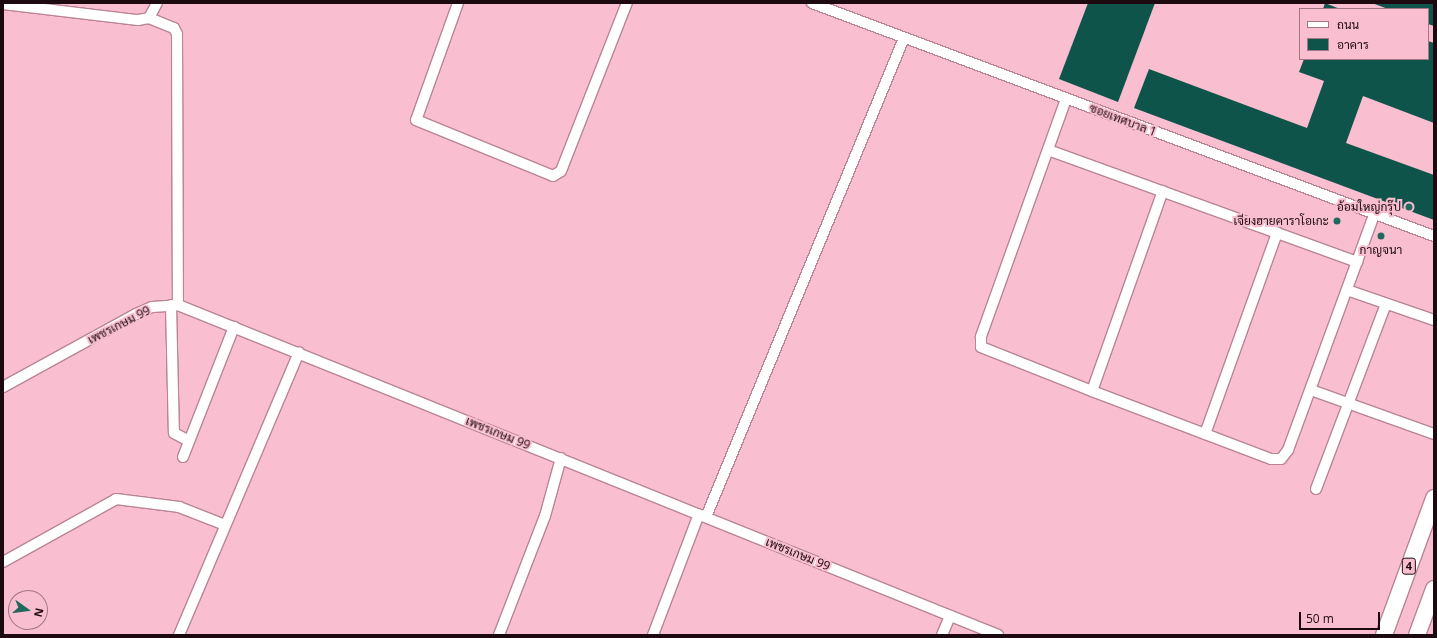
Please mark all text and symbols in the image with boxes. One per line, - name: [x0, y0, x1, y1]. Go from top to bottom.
- legend: [1299, 8, 1429, 60]
- text: ถนน: [1337, 16, 1359, 33]
- text: อาคาร: [1337, 36, 1369, 53]
- street label: ซอยเทศบาล 1: [1087, 101, 1159, 139]
- place label: อ้อมใหญ่กรุ๊ป: [1337, 200, 1401, 214]
- marker: อ้อมใหญ่กรุ๊ป: [1404, 202, 1414, 212]
- place label: เจียงฮายคาราโอเกะ: [1234, 214, 1329, 228]
- marker: เจียงฮายคาราโอเกะ: [1332, 216, 1342, 226]
- marker: กาญจนา: [1376, 231, 1386, 241]
- place label: กาญจนา: [1360, 243, 1402, 257]
- street label: เพชรเกษม 99: [85, 303, 153, 347]
- street label: เพชรเกษม 99: [464, 414, 532, 452]
- street label: เพชรเกษม 99: [764, 535, 832, 573]
- road number: 4: [1401, 557, 1417, 575]
- north arrow: [8, 590, 48, 630]
- scale bar: [1301, 604, 1382, 630]
- text: N: [31, 607, 48, 619]
- text: 50 m: [1306, 610, 1334, 627]

